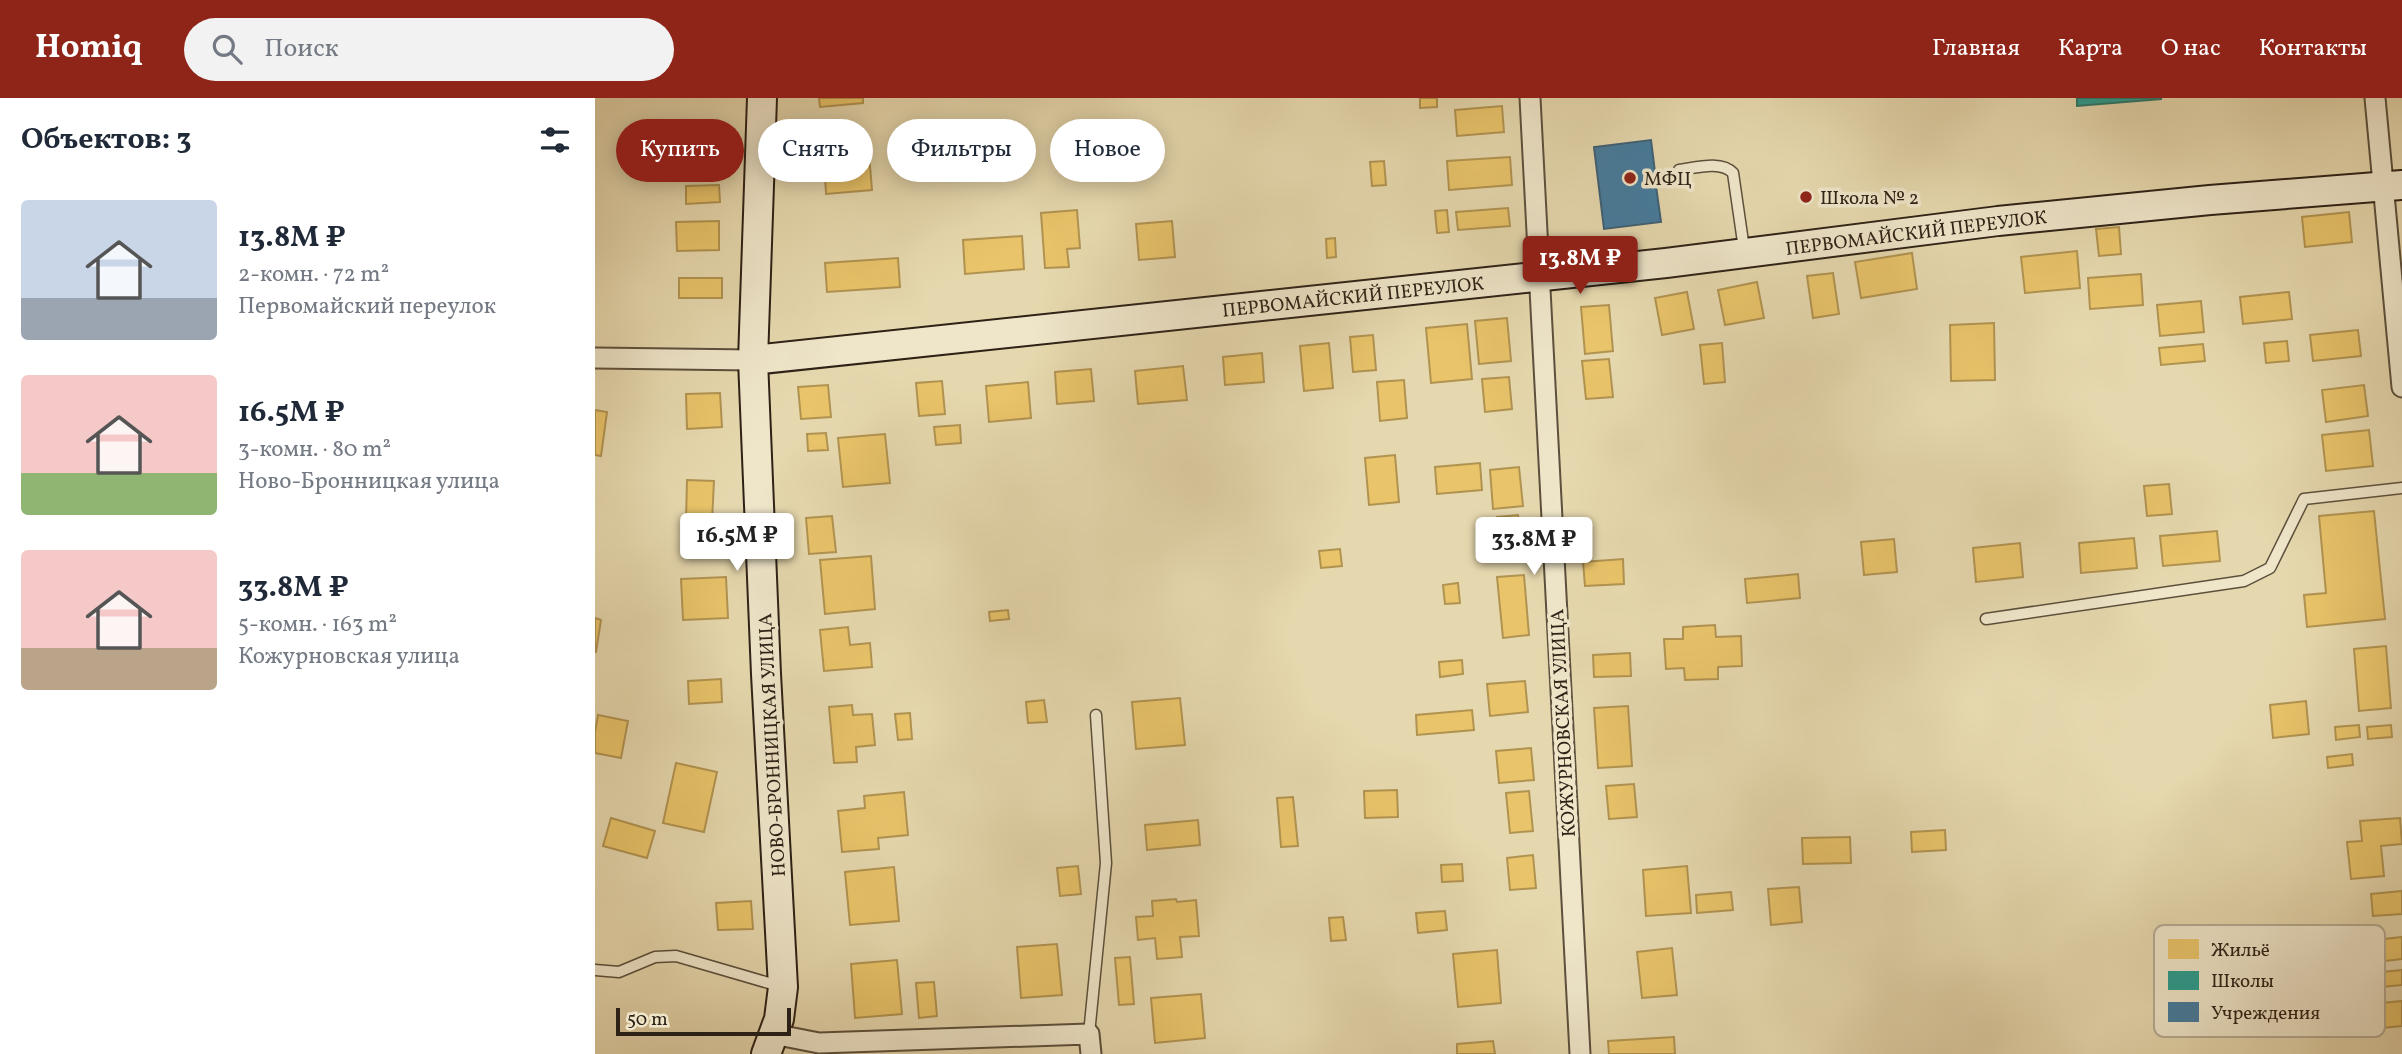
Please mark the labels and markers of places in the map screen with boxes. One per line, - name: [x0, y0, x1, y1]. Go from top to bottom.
- place label: МФЦ: [1644, 167, 1692, 193]
- marker: МФЦ: [1622, 170, 1638, 186]
- place label: Школа № 2: [1820, 186, 1919, 212]
- marker: Школа № 2: [1798, 189, 1814, 205]
- pin: 13.8M ₽: [1515, 236, 1645, 296]
- pin: 16.5M ₽: [672, 514, 802, 573]
- pin: 33.8M ₽: [1469, 518, 1599, 577]

